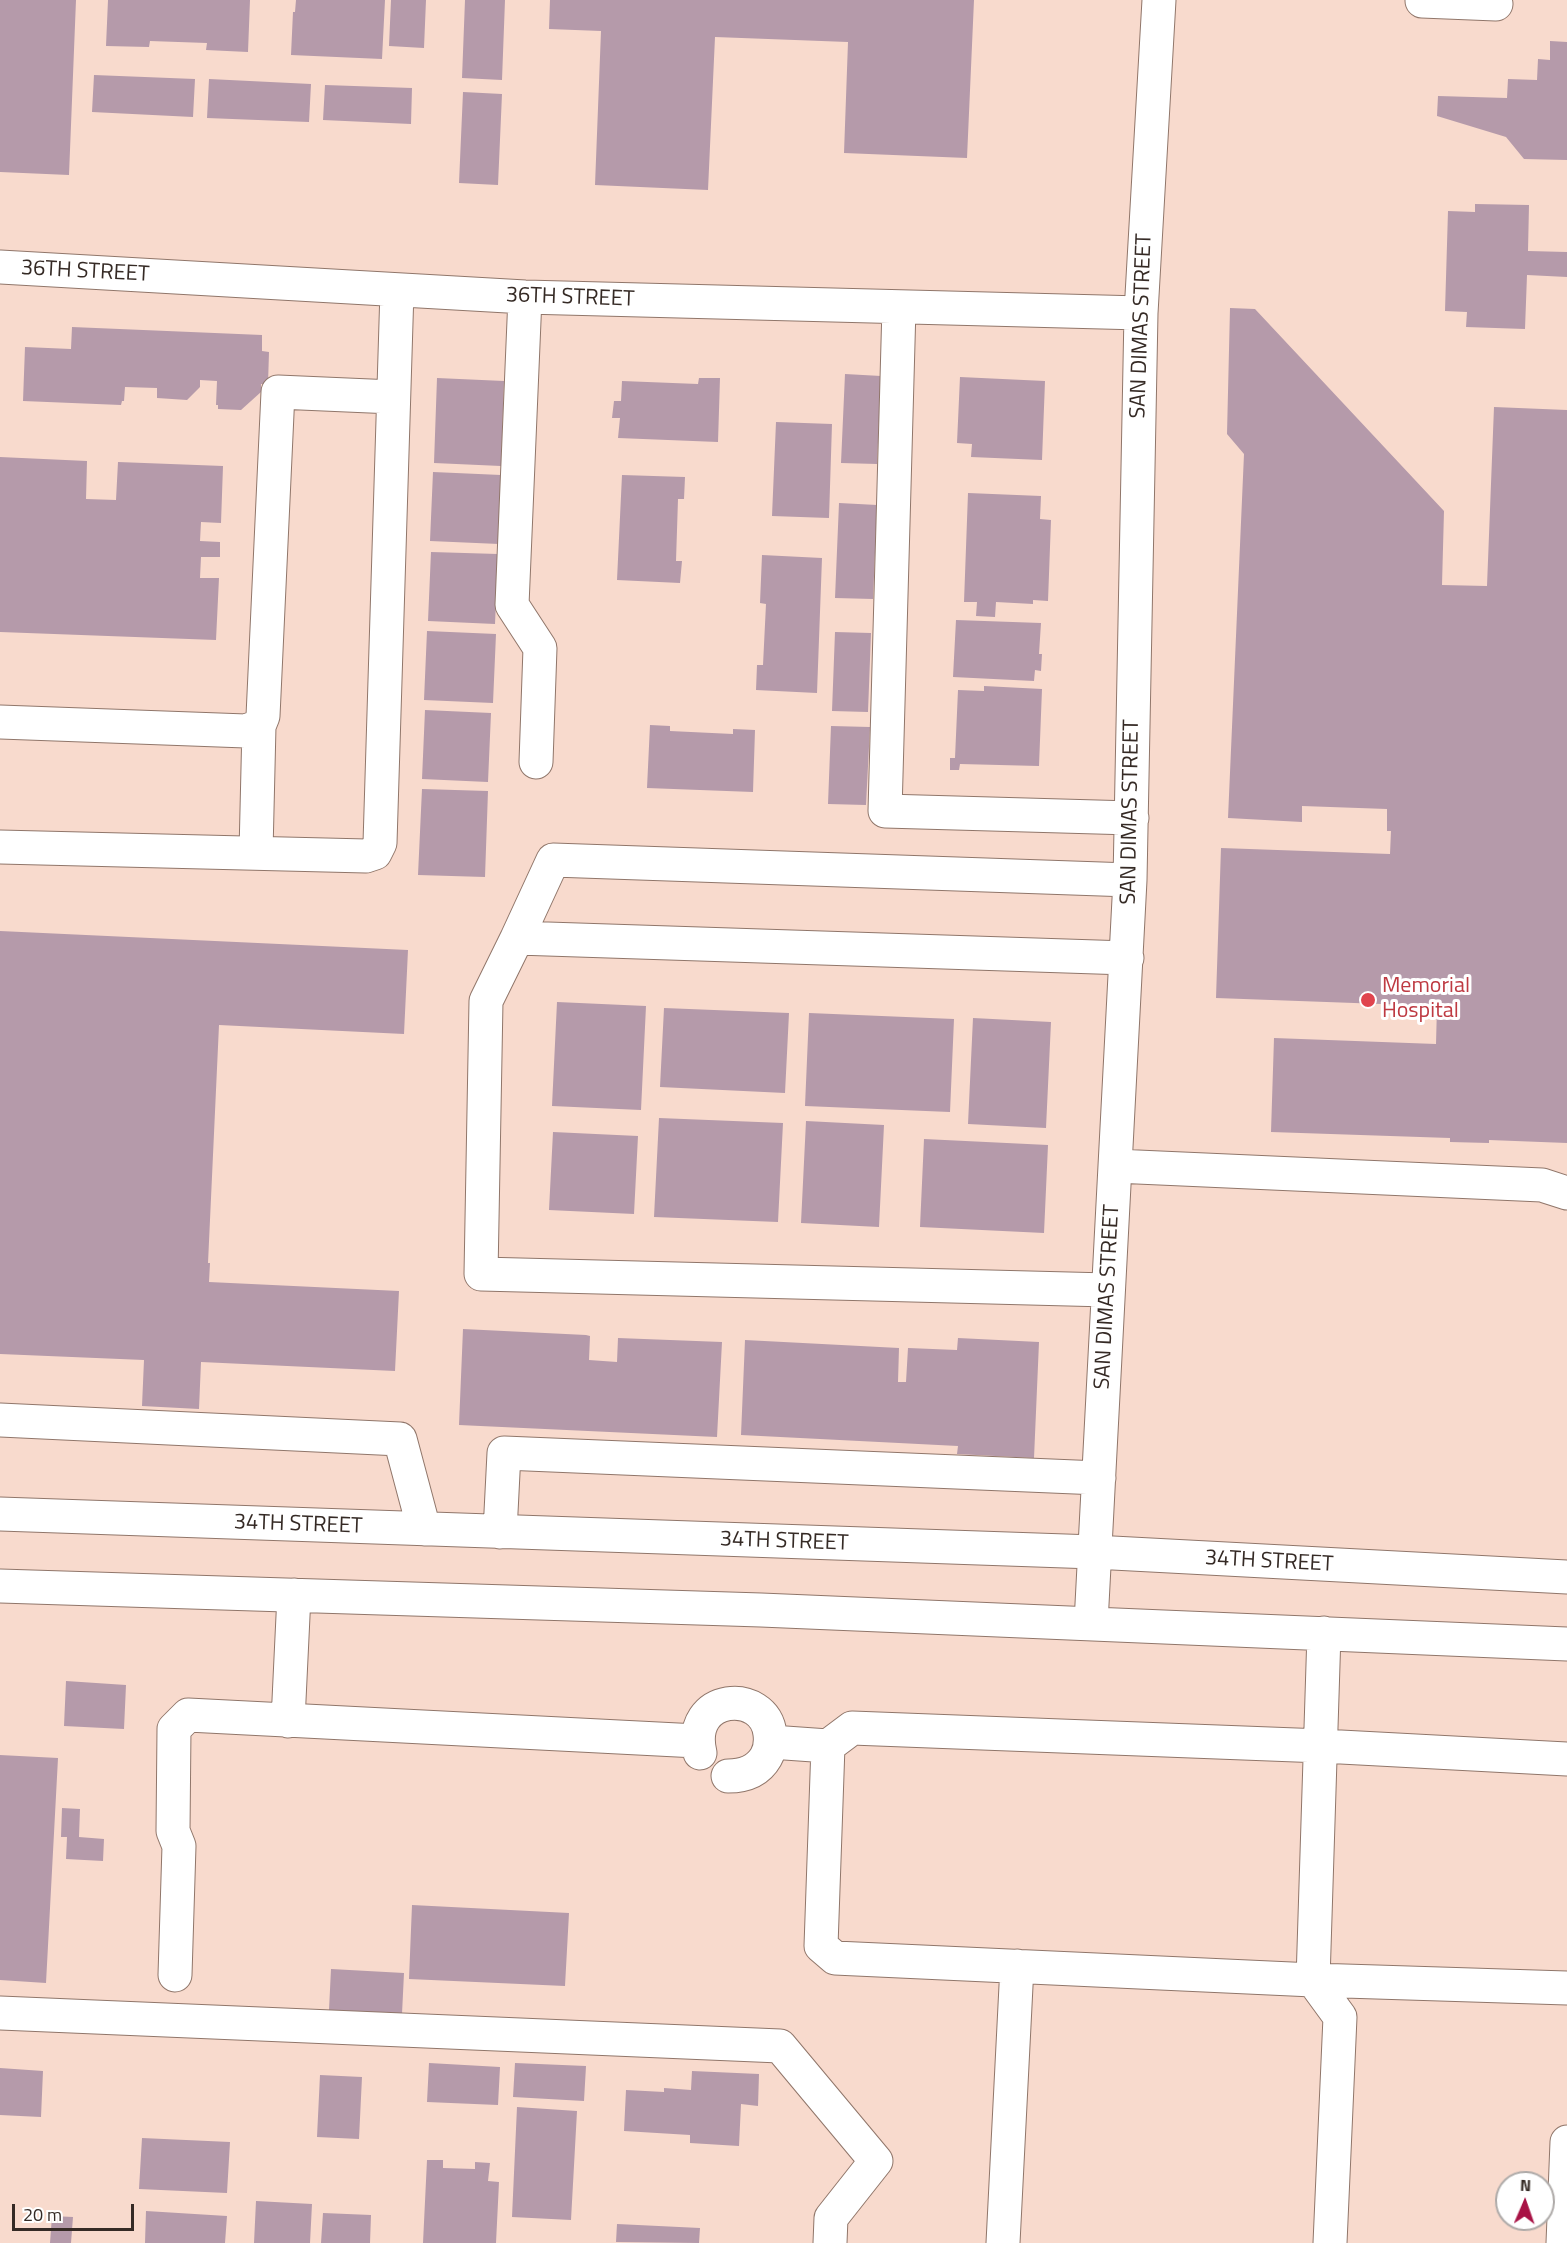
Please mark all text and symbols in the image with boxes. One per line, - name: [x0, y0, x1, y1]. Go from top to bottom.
- street label: SAN DIMAS STREET: [1126, 233, 1158, 419]
- street label: 36TH STREET: [20, 255, 150, 289]
- street label: 36TH STREET: [505, 283, 635, 313]
- street label: SAN DIMAS STREET: [1116, 719, 1146, 905]
- place label: Memorial Hospital: [1382, 974, 1470, 1026]
- marker: Memorial Hospital: [1359, 991, 1377, 1009]
- street label: SAN DIMAS STREET: [1090, 1204, 1126, 1390]
- street label: 34TH STREET: [233, 1510, 363, 1540]
- street label: 34TH STREET: [719, 1527, 849, 1557]
- street label: 34TH STREET: [1204, 1545, 1334, 1579]
- north arrow: [1495, 2171, 1555, 2231]
- text: N: [1520, 2173, 1532, 2197]
- scale bar: [15, 2192, 136, 2230]
- text: 20 m: [23, 2201, 62, 2228]

